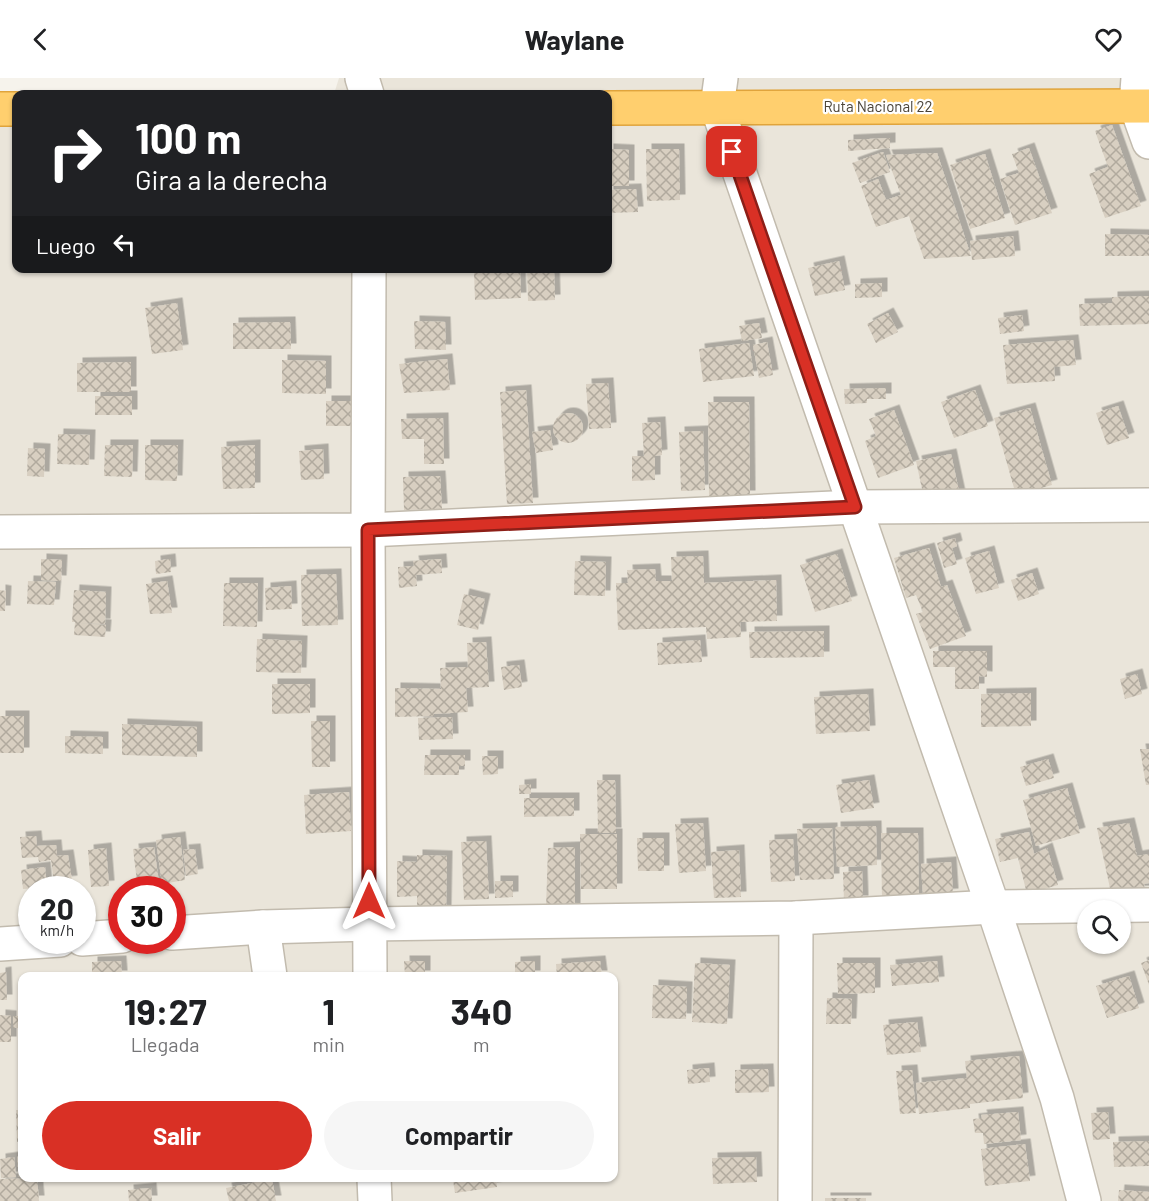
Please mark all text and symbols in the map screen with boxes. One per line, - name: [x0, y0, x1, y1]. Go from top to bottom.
- icon: back: [24, 23, 57, 56]
- text: Waylane: [525, 23, 624, 55]
- icon: heart: [1092, 23, 1125, 56]
- street label: Ruta Nacional 22: [823, 97, 933, 115]
- text: 100 m: [135, 112, 241, 162]
- icon: right: [36, 114, 114, 192]
- pin: [706, 126, 757, 177]
- icon: arrive: [715, 135, 748, 168]
- text: Gira a la derecha: [135, 163, 328, 195]
- icon: left: [108, 228, 141, 261]
- text: Luego: [36, 232, 96, 258]
- position arrow: [337, 869, 401, 933]
- speed limit sign: 30: [108, 876, 186, 954]
- text: 20: [40, 890, 74, 926]
- map controls: [1077, 900, 1131, 954]
- button: search: [1077, 900, 1131, 954]
- text: km/h: [40, 921, 74, 939]
- text: 19:27: [124, 989, 207, 1032]
- text: 1: [322, 989, 335, 1032]
- text: 340: [451, 989, 512, 1032]
- text: Llegada: [131, 1032, 200, 1056]
- text: min: [312, 1032, 345, 1056]
- text: m: [473, 1032, 490, 1056]
- button: Salir: [42, 1101, 312, 1170]
- button: Compartir: [324, 1101, 594, 1170]

